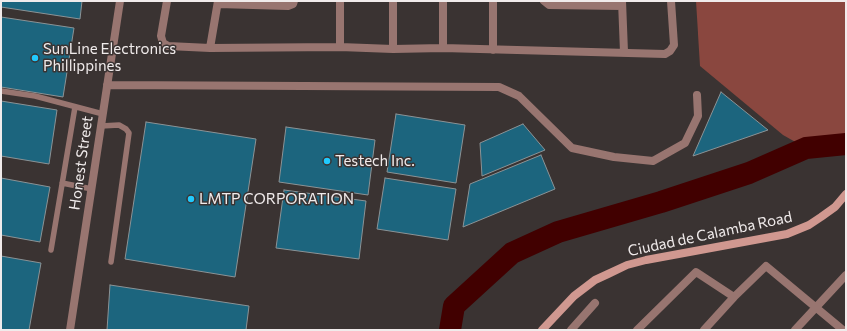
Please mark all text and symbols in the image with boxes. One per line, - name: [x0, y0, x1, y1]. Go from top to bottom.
- place label: SunLine Electronics Phillippines: [43, 40, 176, 75]
- marker: SunLine Electronics Phillippines: [30, 53, 40, 63]
- street label: Honest Street: [65, 115, 97, 211]
- place label: Testech Inc.: [335, 152, 415, 170]
- marker: Testech Inc.: [322, 156, 332, 166]
- place label: LMTP CORPORATION: [199, 190, 354, 208]
- marker: LMTP CORPORATION: [186, 194, 196, 204]
- street label: Ciudad de Calamba Road: [626, 208, 794, 260]

